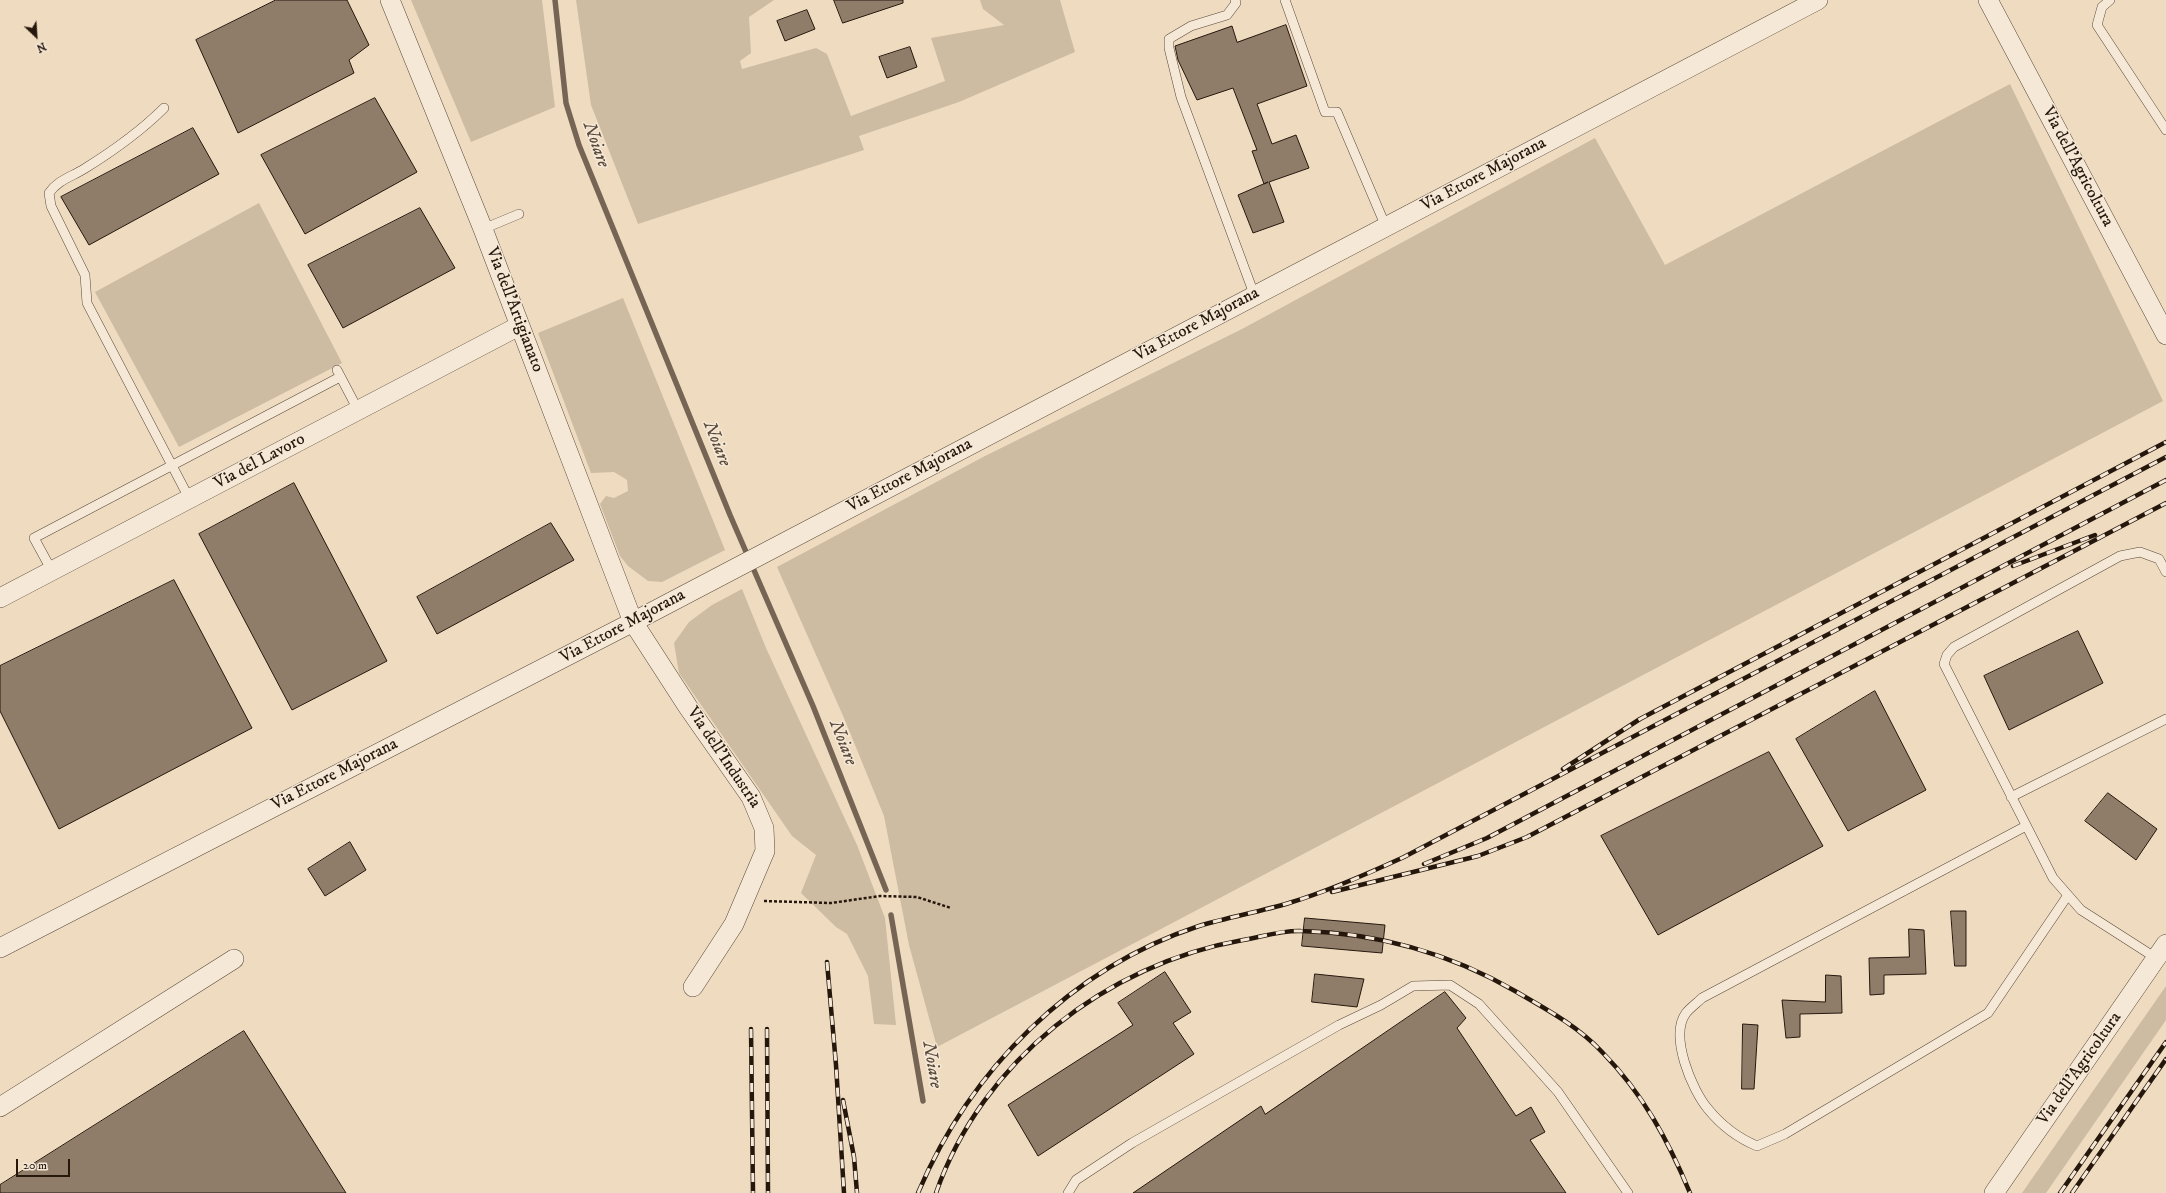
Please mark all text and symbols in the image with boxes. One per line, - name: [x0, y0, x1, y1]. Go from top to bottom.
- north arrow: [16, 16, 56, 56]
- text: N: [34, 39, 48, 55]
- street label: Via dell'Agricoltura: [2037, 104, 2117, 230]
- water label: Noiare: [577, 119, 613, 171]
- street label: Via Ettore Majorana: [1418, 133, 1550, 217]
- street label: Via dell'Artigianato: [481, 245, 547, 375]
- street label: Via Ettore Majorana: [1131, 283, 1263, 367]
- water label: Noiare: [697, 418, 735, 470]
- street label: Via del Lavoro: [211, 430, 309, 494]
- street label: Via Ettore Majorana: [844, 434, 976, 518]
- street label: Via Ettore Majorana: [557, 585, 689, 669]
- street label: Via dell'Industria: [682, 704, 764, 812]
- water label: Noiare: [823, 717, 861, 769]
- street label: Via Ettore Majorana: [269, 734, 401, 816]
- street label: Via dell'Agricoltura: [2034, 1009, 2126, 1129]
- water label: Noiare: [916, 1040, 946, 1090]
- scale bar: [18, 1151, 72, 1177]
- text: 20 m: [23, 1158, 47, 1173]

